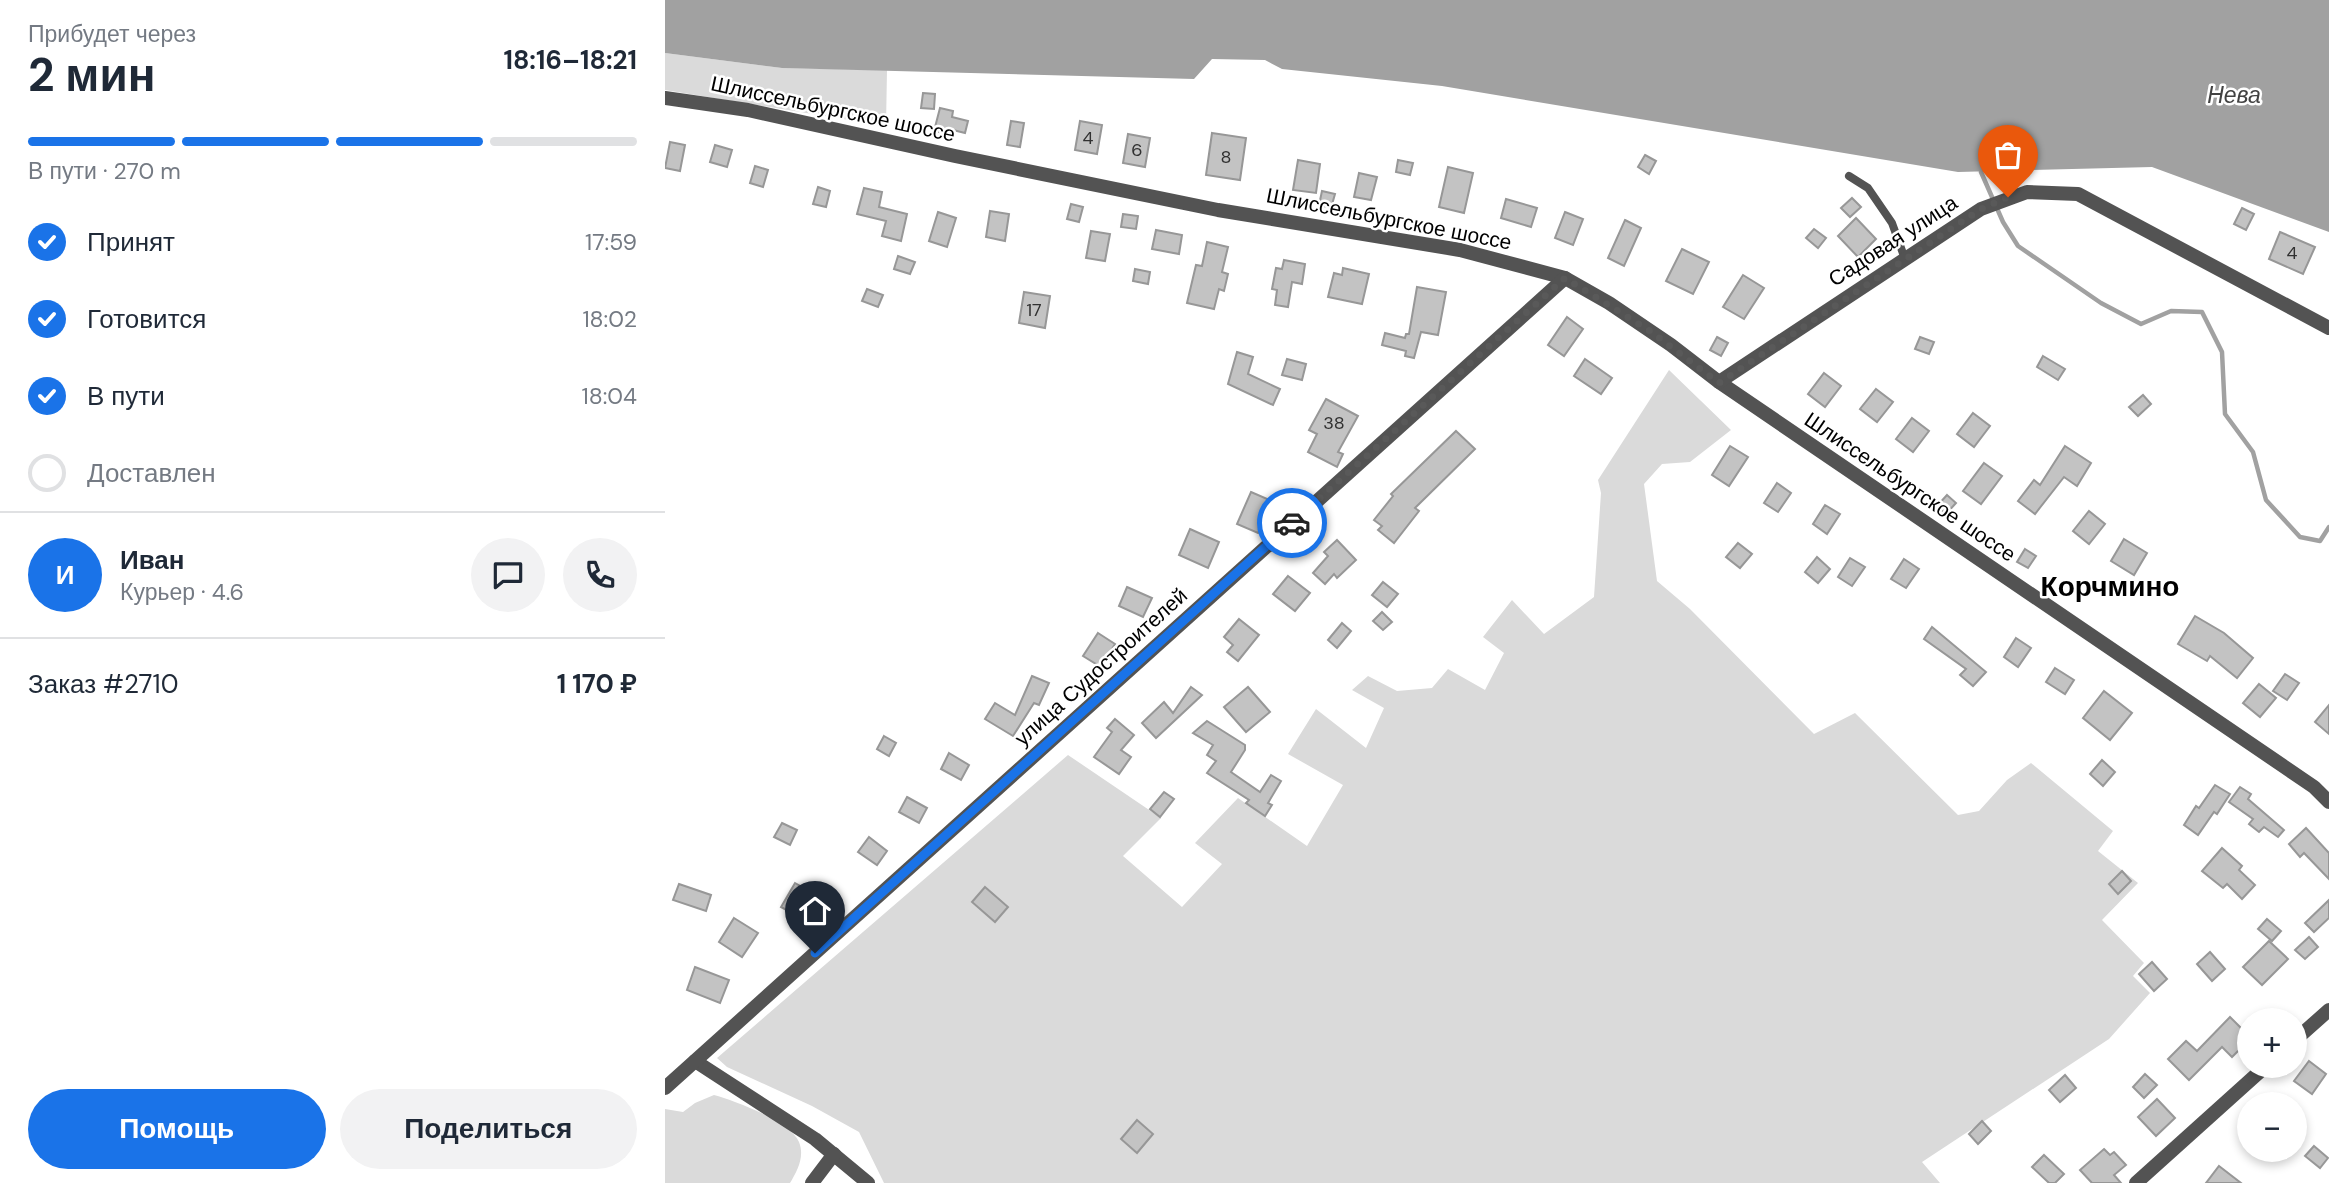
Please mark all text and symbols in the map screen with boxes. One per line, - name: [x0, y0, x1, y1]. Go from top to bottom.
- text: Прибудет через: [28, 19, 196, 49]
- text: 18:16–18:21: [503, 43, 637, 77]
- text: 2 мин: [28, 45, 155, 105]
- street label: Шлиссельбургское шоссе: [708, 69, 958, 149]
- water label: Нева: [2207, 80, 2261, 110]
- pin: [1978, 125, 2038, 197]
- house number: 4: [1083, 126, 1094, 150]
- icon: bag: [1989, 136, 2027, 174]
- house number: 6: [1131, 138, 1143, 162]
- house number: 8: [1221, 145, 1231, 169]
- text: В пути · 270 m: [28, 156, 181, 186]
- street label: Шлиссельбургское шоссе: [1264, 181, 1514, 257]
- street label: Садовая улица: [1823, 189, 1963, 293]
- icon: check: [28, 223, 66, 261]
- text: Принят: [87, 225, 175, 259]
- text: 17:59: [585, 227, 637, 257]
- house number: 4: [2287, 241, 2298, 265]
- house number: 17: [1026, 298, 1042, 322]
- icon: check: [28, 300, 66, 338]
- text: Готовится: [87, 302, 206, 336]
- text: 18:02: [582, 304, 637, 334]
- icon: check: [28, 377, 66, 415]
- text: В пути: [87, 379, 165, 413]
- text: 18:04: [582, 381, 637, 411]
- street label: Шлиссельбургское шоссе: [1799, 406, 2021, 568]
- house number: 38: [1323, 411, 1345, 435]
- text: Доставлен: [87, 456, 216, 490]
- courier: [1257, 488, 1327, 558]
- icon: car: [1273, 504, 1311, 542]
- button: chat: [471, 538, 545, 612]
- button: phone: [563, 538, 637, 612]
- text: Иван: [120, 543, 185, 577]
- text: И: [56, 558, 74, 592]
- district label: Корчмино: [2041, 568, 2179, 605]
- text: Курьер · 4.6: [120, 577, 244, 607]
- street label: улица Судостроителей: [1009, 582, 1193, 752]
- text: Заказ #2710: [28, 667, 178, 701]
- text: 1 170 ₽: [557, 667, 637, 701]
- pin: [785, 881, 845, 953]
- icon: home: [796, 892, 834, 930]
- map controls: [2237, 1008, 2307, 1162]
- button: +: [2237, 1008, 2307, 1078]
- button: Помощь: [28, 1089, 326, 1169]
- button: Поделиться: [340, 1089, 637, 1169]
- button: −: [2237, 1092, 2307, 1162]

